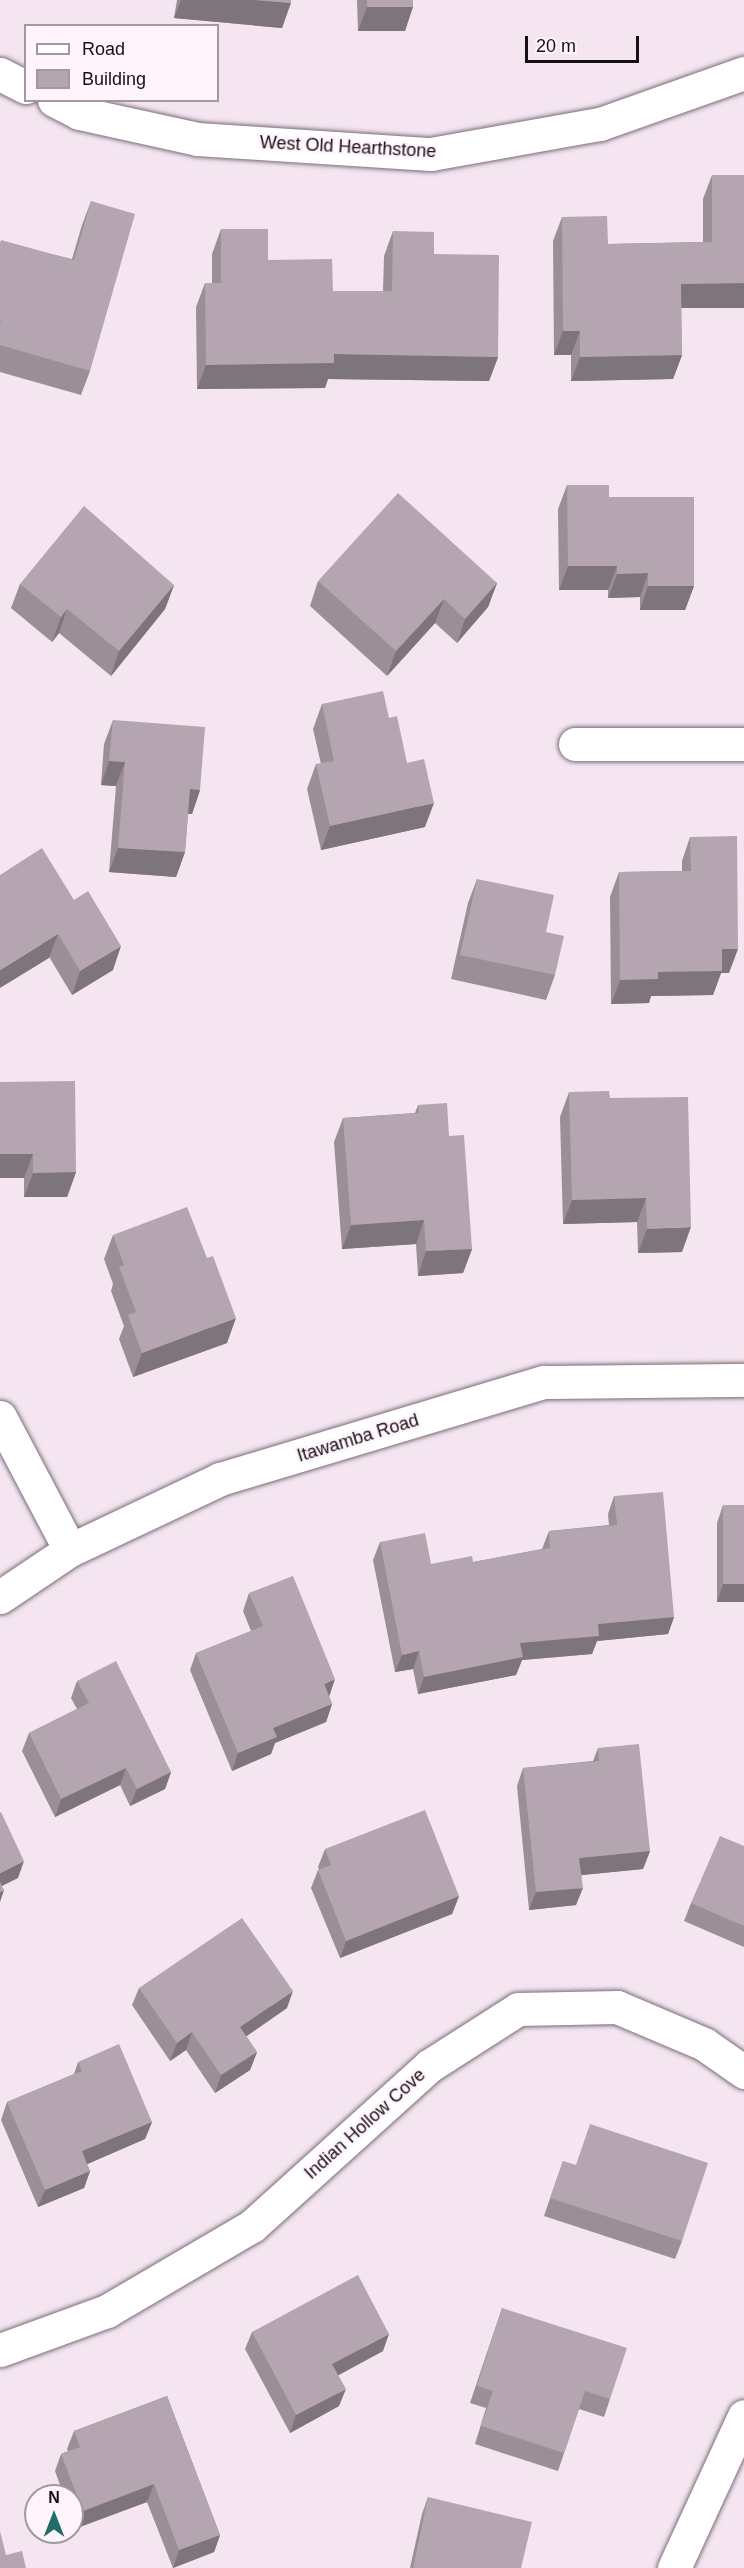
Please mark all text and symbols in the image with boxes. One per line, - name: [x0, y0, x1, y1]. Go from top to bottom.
- legend: [24, 24, 219, 102]
- scale bar: [528, 24, 642, 62]
- text: 20 m: [536, 36, 576, 56]
- text: Road: [82, 39, 125, 59]
- text: Building: [82, 69, 146, 89]
- street label: West Old Hearthstone: [259, 132, 437, 162]
- street label: Itawamba Road: [295, 1409, 421, 1467]
- street label: Indian Hollow Cove: [300, 2064, 430, 2184]
- north arrow: [24, 2484, 84, 2544]
- text: N: [48, 2489, 60, 2506]

